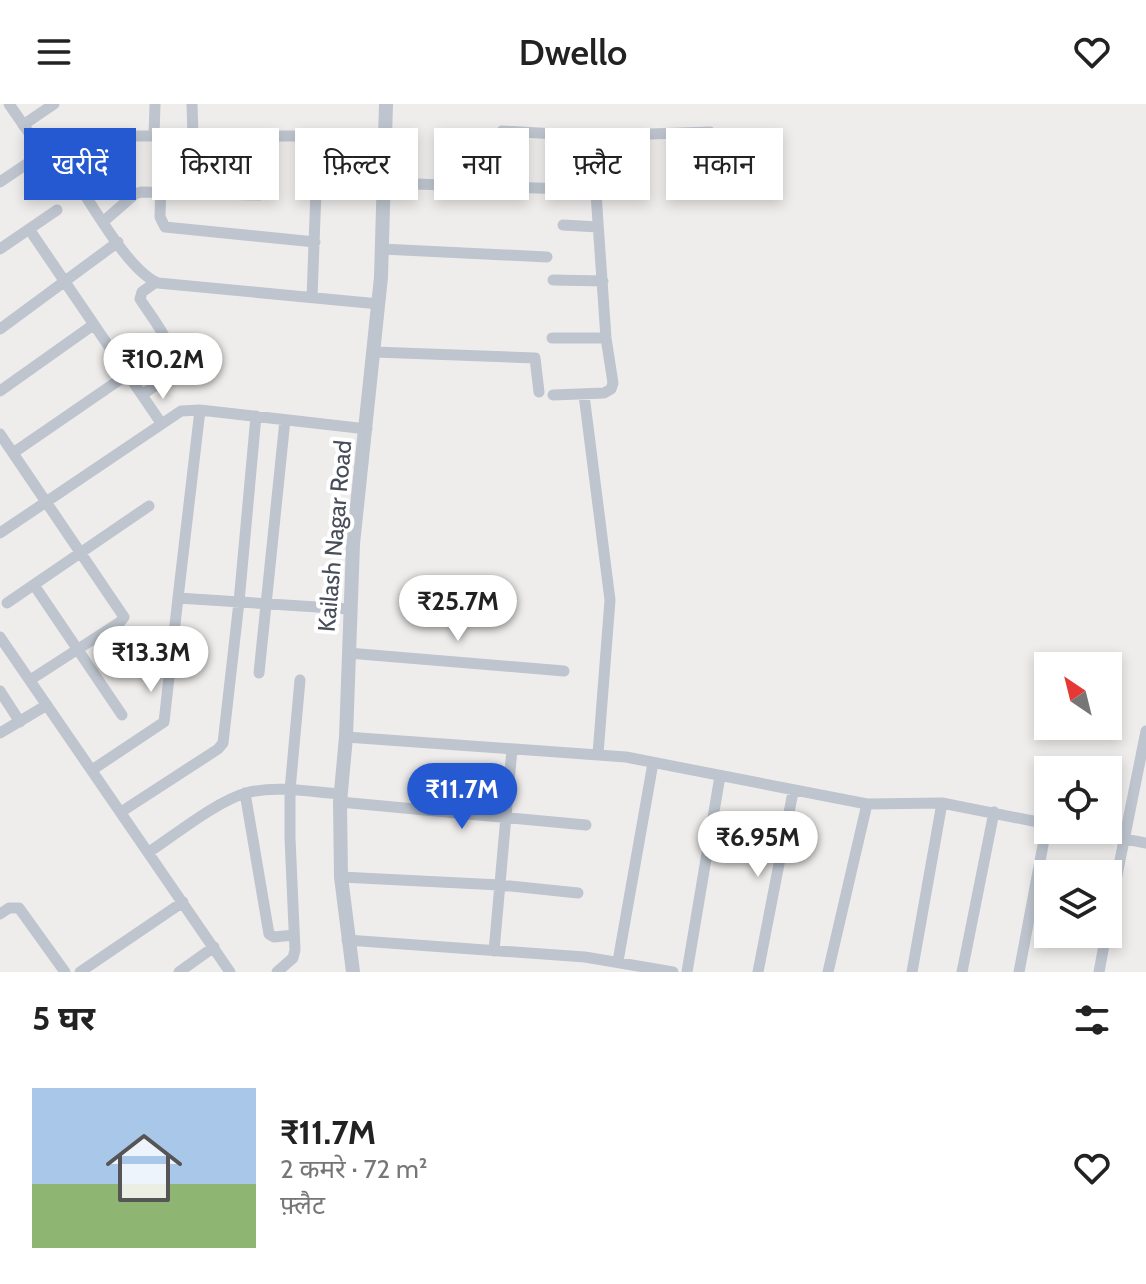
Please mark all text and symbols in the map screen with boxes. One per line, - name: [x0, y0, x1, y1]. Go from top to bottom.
- icon: menu: [32, 30, 76, 74]
- text: Dwello: [519, 30, 627, 74]
- icon: heart: [1070, 30, 1114, 74]
- chip: खरीदें: [24, 128, 136, 200]
- chip: किराया: [152, 128, 279, 200]
- chip: फ़िल्टर: [295, 128, 418, 200]
- chip: नया: [434, 128, 529, 200]
- chip: फ़्लैट: [545, 128, 650, 200]
- chip: मकान: [666, 128, 783, 200]
- pin: ₹10.2M: [98, 333, 228, 401]
- text: ₹10.2M: [121, 343, 205, 375]
- street label: Kailash Nagar Road: [312, 439, 357, 633]
- pin: ₹25.7M: [393, 575, 523, 643]
- text: ₹25.7M: [417, 585, 499, 617]
- pin: ₹13.3M: [86, 626, 216, 694]
- text: ₹13.3M: [111, 636, 191, 668]
- north arrow: [1034, 652, 1122, 740]
- map controls: [1034, 652, 1122, 948]
- button: locate: [1034, 756, 1122, 844]
- pin: ₹11.7M: [397, 763, 527, 831]
- text: ₹11.7M: [425, 773, 499, 805]
- pin: ₹6.95M: [693, 811, 823, 879]
- text: ₹6.95M: [716, 821, 800, 853]
- button: layers: [1034, 860, 1122, 948]
- text: 5 घर: [32, 997, 95, 1039]
- icon: filters: [1070, 998, 1114, 1042]
- text: ₹11.7M: [280, 1111, 376, 1153]
- icon: home: [96, 1120, 192, 1216]
- icon: heart: [1070, 1146, 1114, 1190]
- text: 2 कमरे · 72 m²: [280, 1153, 428, 1185]
- text: फ़्लैट: [280, 1189, 325, 1221]

